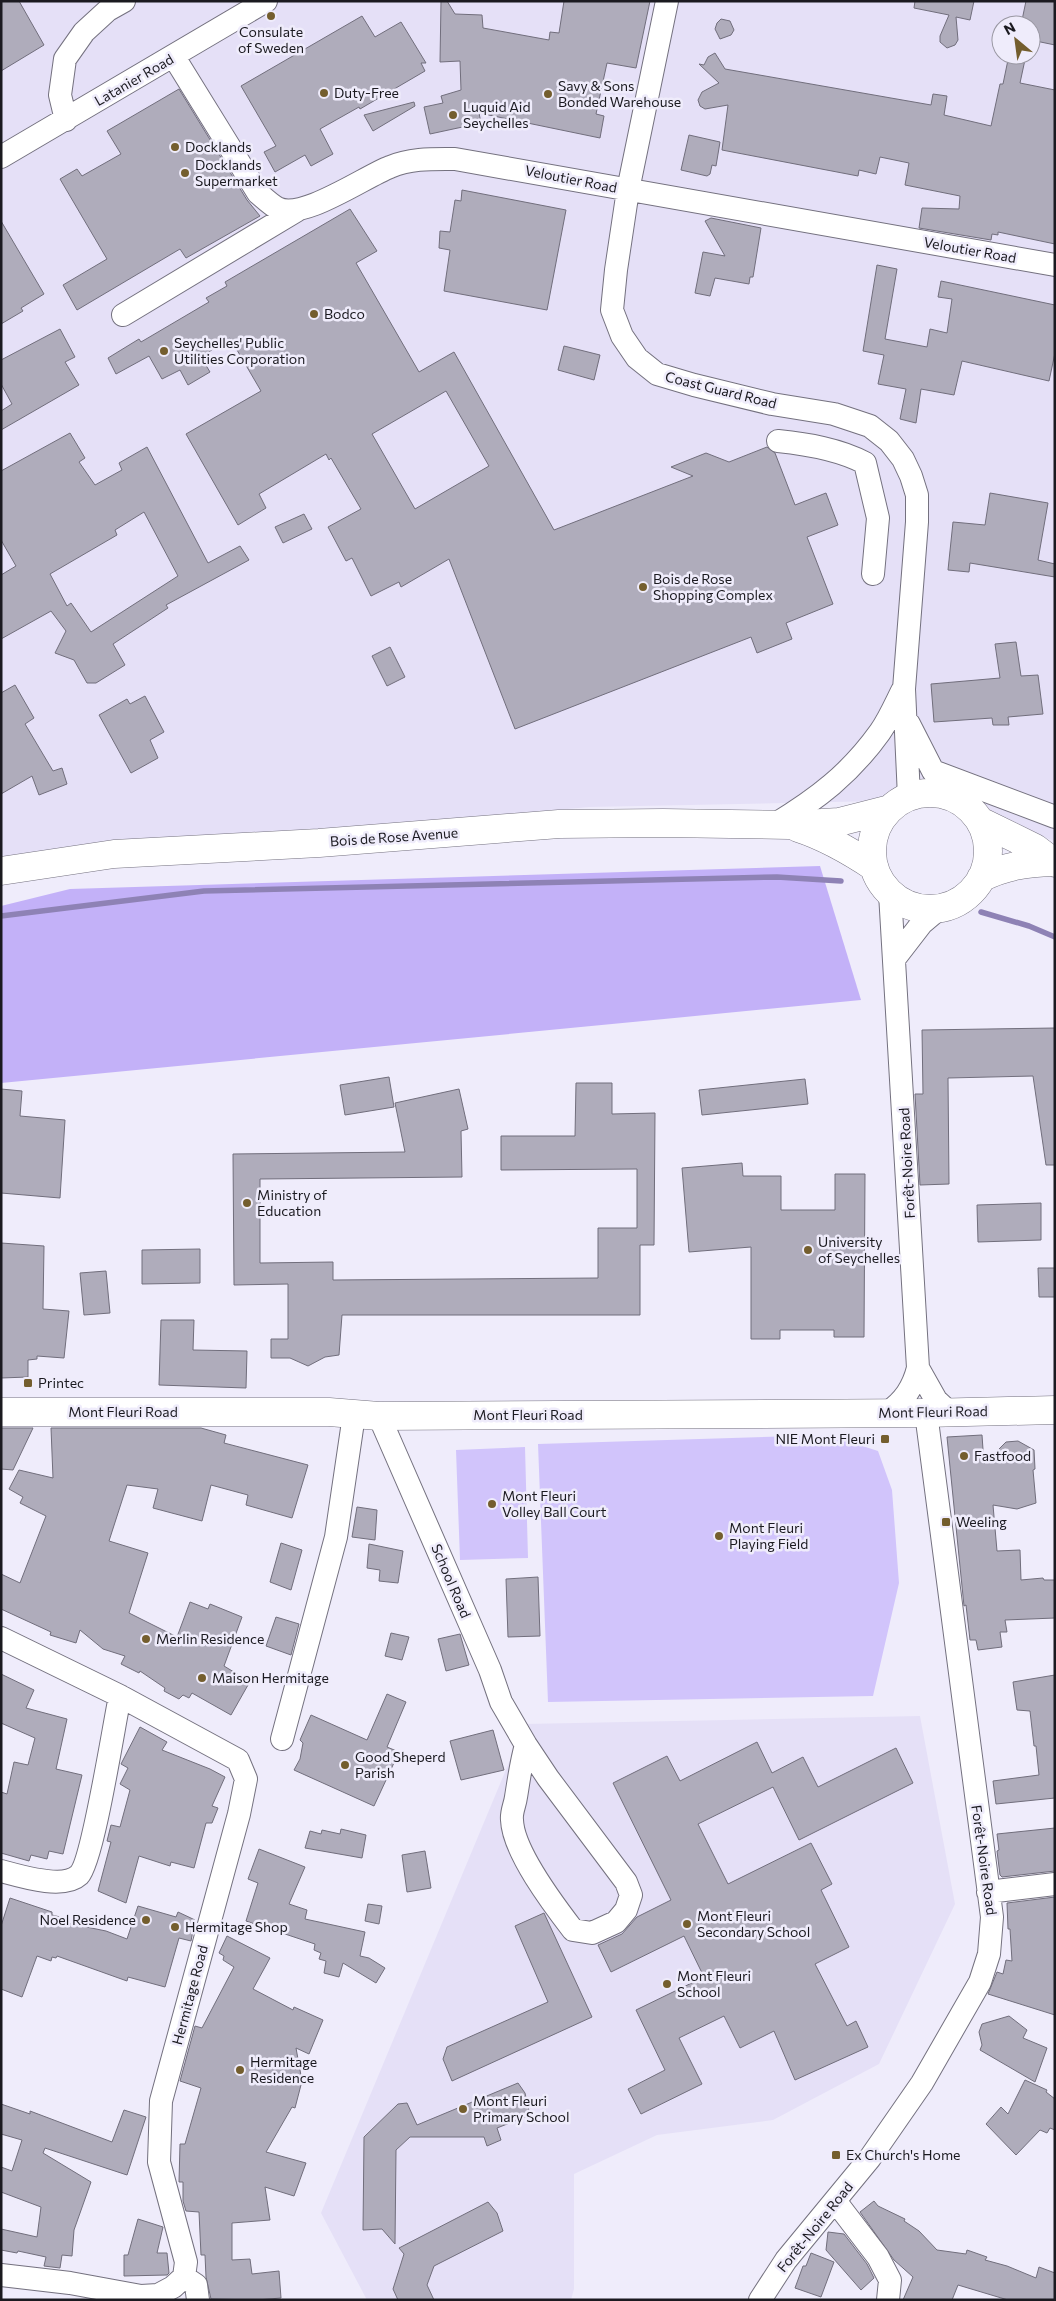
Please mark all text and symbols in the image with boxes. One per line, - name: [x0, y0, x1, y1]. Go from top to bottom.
- marker: Consulate of Sweden: [265, 10, 277, 22]
- north arrow: [991, 15, 1041, 65]
- text: N: [1001, 18, 1018, 38]
- place label: Consulate of Sweden: [238, 23, 304, 56]
- street label: Latanier Road: [91, 50, 176, 109]
- place label: Savy & Sons Bonded Warehouse: [558, 77, 681, 110]
- place label: Duty-Free: [334, 84, 399, 101]
- marker: Duty-Free: [318, 87, 330, 99]
- marker: Savy & Sons Bonded Warehouse: [542, 88, 554, 100]
- place label: Luquid Aid Seychelles: [463, 98, 531, 131]
- marker: Luquid Aid Seychelles: [447, 109, 459, 121]
- place label: Docklands: [185, 138, 252, 155]
- marker: Docklands: [169, 141, 181, 153]
- place label: Docklands Supermarket: [195, 156, 278, 189]
- street label: Veloutier Road: [524, 161, 619, 196]
- marker: Docklands Supermarket: [179, 167, 191, 179]
- street label: Veloutier Road: [923, 233, 1018, 266]
- place label: Bodco: [324, 305, 365, 322]
- marker: Bodco: [308, 308, 320, 320]
- place label: Seychelles' Public Utilities Corporation: [174, 334, 305, 367]
- marker: Seychelles' Public Utilities Corporation: [158, 345, 170, 357]
- street label: Coast Guard Road: [664, 367, 779, 412]
- place label: Bois de Rose Shopping Complex: [653, 570, 773, 603]
- marker: Bois de Rose Shopping Complex: [637, 581, 649, 593]
- street label: Bois de Rose Avenue: [329, 824, 459, 849]
- street label: Forêt-Noire Road: [895, 1107, 918, 1219]
- place label: Ministry of Education: [257, 1186, 327, 1219]
- marker: Ministry of Education: [241, 1197, 253, 1209]
- place label: University of Seychelles: [818, 1233, 900, 1266]
- marker: University of Seychelles: [802, 1244, 814, 1256]
- place label: Printec: [38, 1374, 84, 1391]
- marker: Printec: [22, 1377, 34, 1389]
- street label: Mont Fleuri Road: [878, 1402, 988, 1421]
- street label: Mont Fleuri Road: [68, 1403, 178, 1420]
- street label: Mont Fleuri Road: [473, 1406, 583, 1423]
- place label: NIE Mont Fleuri: [775, 1430, 875, 1447]
- marker: NIE Mont Fleuri: [879, 1433, 891, 1445]
- place label: Fastfood: [974, 1447, 1031, 1464]
- marker: Fastfood: [958, 1450, 970, 1462]
- place label: Mont Fleuri Volley Ball Court: [502, 1487, 607, 1520]
- marker: Mont Fleuri Volley Ball Court: [486, 1498, 498, 1510]
- place label: Weeling: [956, 1513, 1007, 1530]
- marker: Weeling: [940, 1516, 952, 1528]
- place label: Mont Fleuri Playing Field: [729, 1519, 808, 1552]
- marker: Mont Fleuri Playing Field: [713, 1530, 725, 1542]
- street label: School Road: [428, 1541, 475, 1620]
- place label: Merlin Residence: [156, 1630, 264, 1647]
- marker: Merlin Residence: [140, 1633, 152, 1645]
- place label: Maison Hermitage: [212, 1669, 329, 1686]
- marker: Maison Hermitage: [196, 1672, 208, 1684]
- place label: Good Sheperd Parish: [355, 1748, 445, 1781]
- marker: Good Sheperd Parish: [339, 1759, 351, 1771]
- street label: Forêt-Noire Road: [968, 1804, 1001, 1916]
- place label: Mont Fleuri Secondary School: [697, 1907, 810, 1940]
- place label: Noel Residence: [39, 1911, 136, 1928]
- marker: Noel Residence: [140, 1914, 152, 1926]
- place label: Hermitage Shop: [185, 1918, 288, 1935]
- marker: Mont Fleuri Secondary School: [681, 1918, 693, 1930]
- marker: Hermitage Shop: [169, 1921, 181, 1933]
- street label: Hermitage Road: [168, 1943, 211, 2047]
- place label: Mont Fleuri School: [677, 1967, 751, 2000]
- marker: Mont Fleuri School: [661, 1978, 673, 1990]
- place label: Hermitage Residence: [250, 2053, 317, 2086]
- marker: Hermitage Residence: [234, 2064, 246, 2076]
- place label: Mont Fleuri Primary School: [473, 2092, 569, 2125]
- marker: Mont Fleuri Primary School: [457, 2103, 469, 2115]
- place label: Ex Church's Home: [846, 2146, 961, 2163]
- marker: Ex Church's Home: [830, 2149, 842, 2161]
- street label: Forêt-Noire Road: [773, 2178, 856, 2275]

